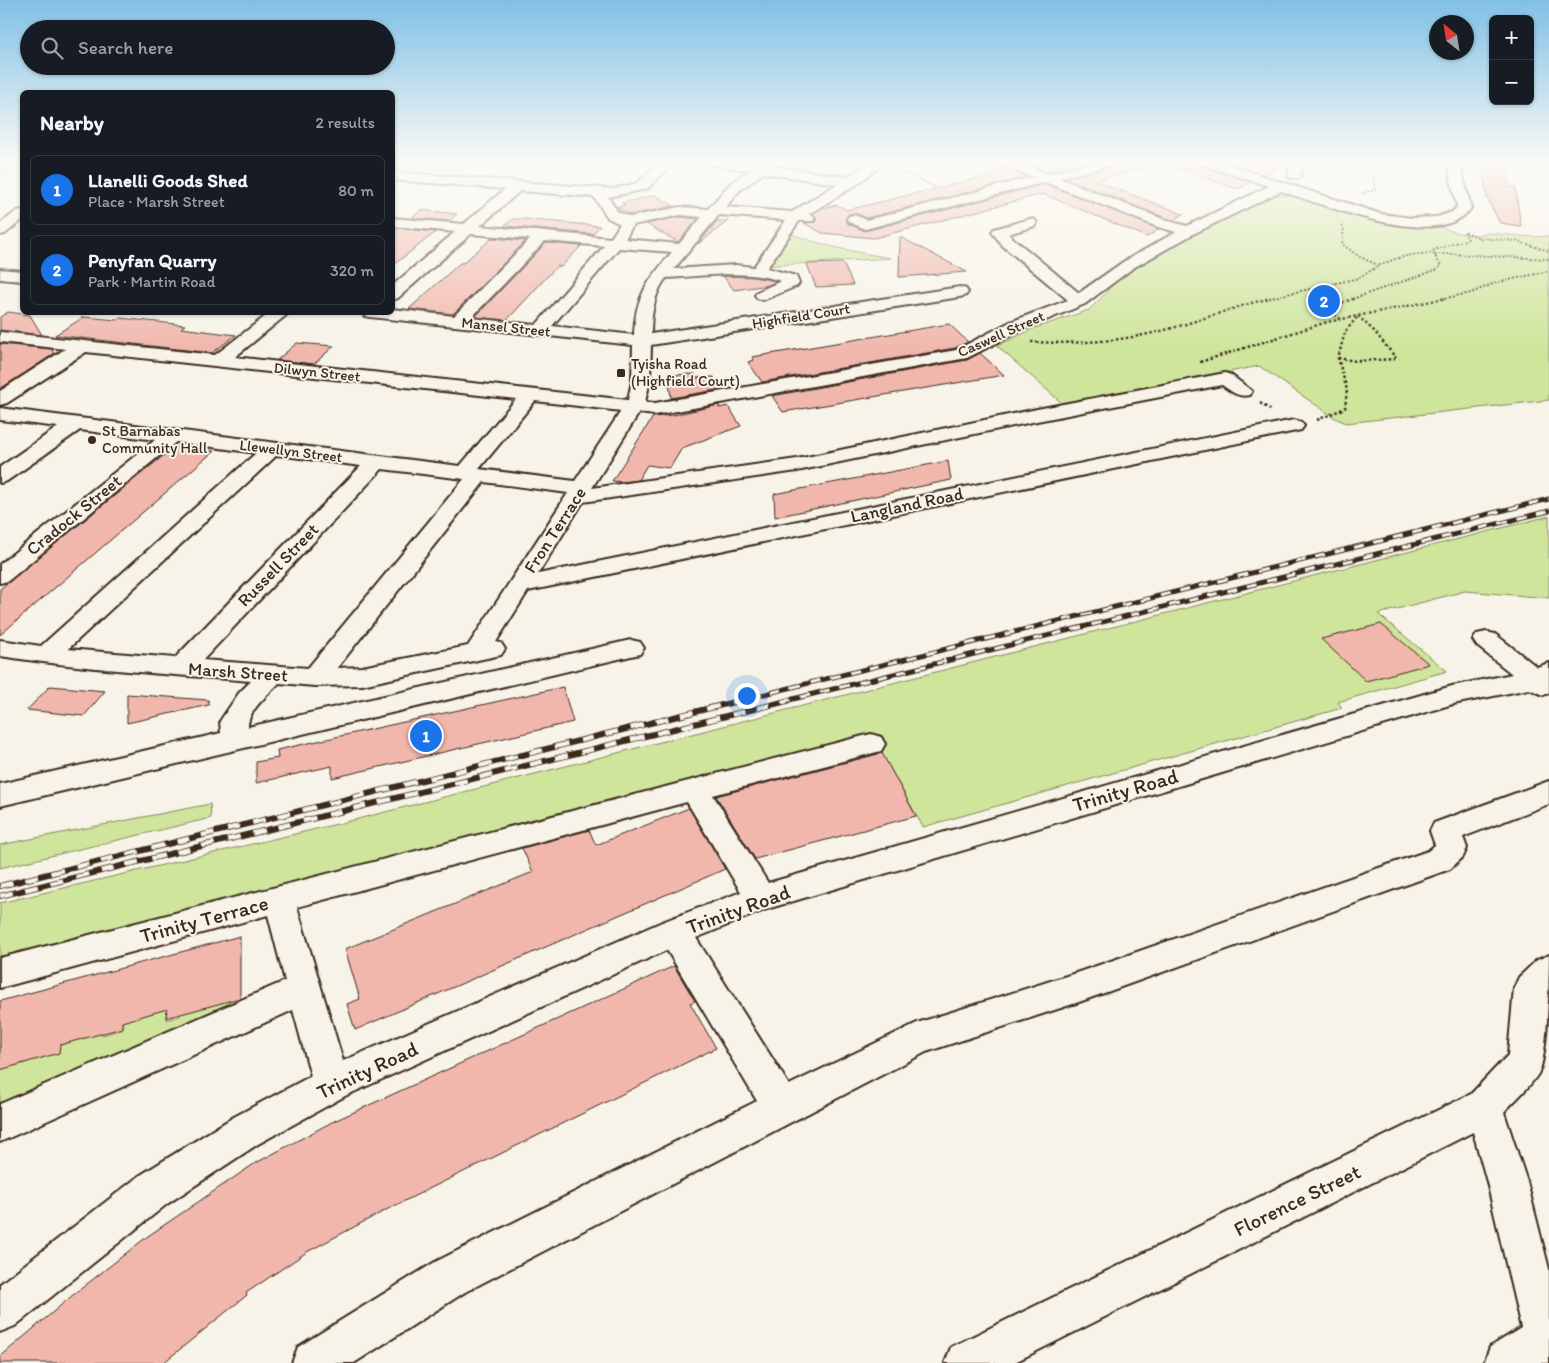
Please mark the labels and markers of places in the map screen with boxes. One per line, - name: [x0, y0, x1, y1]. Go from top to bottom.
- pin: 2: [1308, 282, 1340, 320]
- place label: Tyisha Road (Highfield Court): [631, 355, 740, 390]
- marker: Tyisha Road (Highfield Court): [615, 367, 627, 379]
- place label: St Barnabas Community Hall: [102, 422, 208, 457]
- marker: St Barnabas Community Hall: [86, 434, 98, 446]
- pin: 1: [410, 717, 442, 755]

